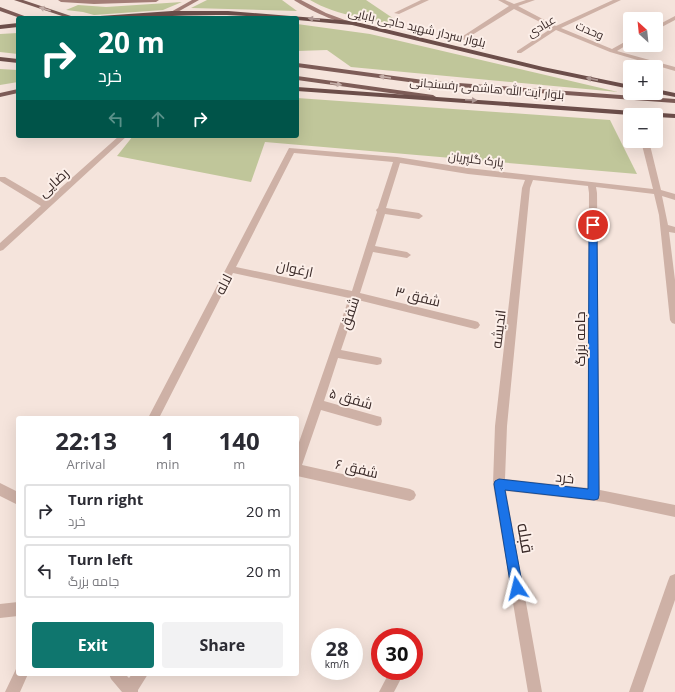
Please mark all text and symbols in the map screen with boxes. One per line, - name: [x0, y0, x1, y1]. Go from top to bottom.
- street label: بلوار سردار شهید حاجی بابایی: [347, 3, 487, 51]
- one-way arrow: [39, 6, 51, 12]
- street label: عبادی: [523, 11, 559, 41]
- north arrow: [623, 12, 663, 52]
- map controls: [623, 12, 663, 148]
- one-way arrow: [308, 16, 320, 23]
- street label: وحدت: [573, 16, 607, 44]
- text: 20 m: [98, 23, 165, 61]
- icon: right: [32, 32, 84, 84]
- button: +: [623, 60, 663, 100]
- text: خرد: [98, 63, 122, 87]
- street label: بلوار آیت الله هاشمی رفسنجانی: [409, 73, 565, 103]
- one-way arrow: [379, 74, 391, 80]
- one-way arrow: [586, 76, 598, 82]
- one-way arrow: [330, 81, 342, 87]
- one-way arrow: [465, 97, 477, 104]
- icon: left: [105, 108, 127, 130]
- icon: ahead: [147, 108, 169, 130]
- icon: right: [189, 108, 211, 130]
- button: −: [623, 108, 663, 148]
- street label: پارک گلپریان: [447, 147, 506, 172]
- street label: رضایی: [33, 163, 73, 201]
- pin: [576, 208, 610, 242]
- icon: arrive: [582, 214, 604, 236]
- street label: ارغوان: [275, 255, 315, 281]
- street label: لاله: [210, 270, 236, 298]
- street label: شفق ۳: [393, 281, 443, 311]
- street label: شفق: [335, 294, 363, 332]
- street label: اندیشه: [486, 309, 510, 349]
- street label: جامه بزرگ: [570, 311, 589, 367]
- street label: شفق ۵: [327, 383, 375, 413]
- text: 22:13: [55, 424, 117, 457]
- text: 1: [161, 424, 175, 457]
- text: 140: [219, 424, 260, 457]
- street label: شفق ۶: [334, 454, 380, 482]
- text: Arrival: [66, 455, 106, 473]
- text: min: [156, 455, 179, 473]
- text: m: [233, 455, 245, 473]
- street label: خرد: [555, 467, 575, 487]
- text: Turn right: [68, 489, 143, 509]
- icon: right: [34, 500, 56, 522]
- text: 20 m: [246, 501, 281, 521]
- text: خرد: [68, 512, 85, 530]
- street label: قبله: [512, 521, 540, 555]
- text: Turn left: [68, 549, 133, 569]
- icon: left: [34, 560, 56, 582]
- text: 20 m: [246, 561, 281, 581]
- position arrow: [496, 567, 538, 609]
- text: جامه بزرگ: [68, 572, 119, 590]
- button: Exit: [32, 622, 154, 668]
- button: Share: [162, 622, 283, 668]
- speed limit sign: 30: [371, 628, 423, 680]
- text: 28: [326, 635, 348, 662]
- text: km/h: [325, 657, 349, 671]

